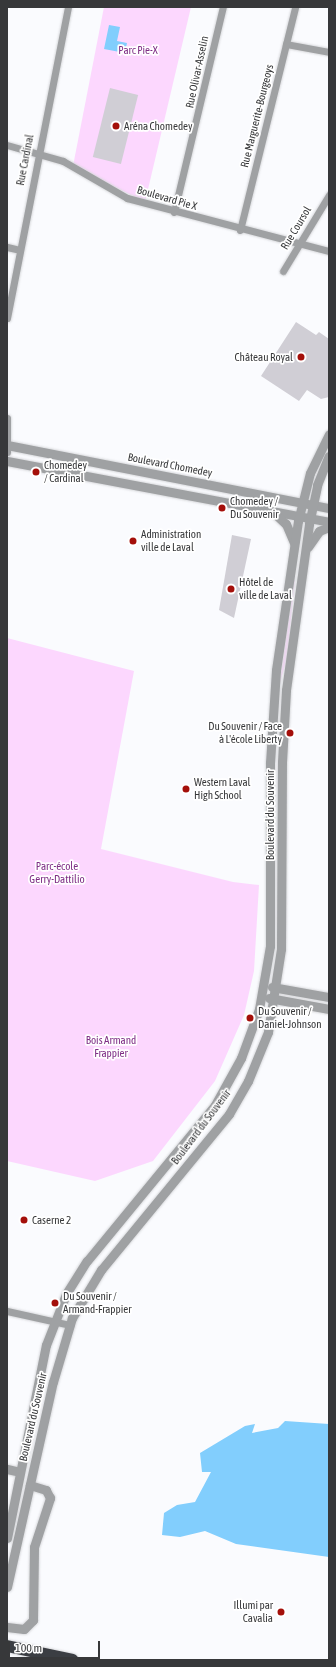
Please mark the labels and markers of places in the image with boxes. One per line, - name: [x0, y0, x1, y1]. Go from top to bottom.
- place label: Aréna Chomedey: [124, 119, 193, 133]
- marker: Aréna Chomedey: [111, 121, 121, 131]
- place label: Château Royal: [235, 350, 293, 364]
- marker: Château Royal: [296, 352, 306, 362]
- place label: Chomedey / Cardinal: [44, 459, 87, 485]
- marker: Chomedey / Cardinal: [31, 467, 41, 477]
- place label: Chomedey / Du Souvenir: [230, 495, 279, 521]
- marker: Chomedey / Du Souvenir: [217, 503, 227, 513]
- place label: Administration ville de Laval: [141, 528, 201, 554]
- marker: Administration ville de Laval: [128, 536, 138, 546]
- place label: Hôtel de ville de Laval: [239, 576, 292, 602]
- marker: Hôtel de ville de Laval: [226, 584, 236, 594]
- place label: Du Souvenir / Face à L'école Liberty: [208, 720, 282, 746]
- marker: Du Souvenir / Face à L'école Liberty: [285, 728, 295, 738]
- place label: Western Laval High School: [194, 776, 250, 802]
- marker: Western Laval High School: [181, 784, 191, 794]
- place label: Du Souvenir / Daniel-Johnson: [258, 1005, 322, 1031]
- marker: Du Souvenir / Daniel-Johnson: [245, 1013, 255, 1023]
- place label: Caserne 2: [32, 1213, 71, 1227]
- marker: Caserne 2: [19, 1215, 29, 1225]
- place label: Du Souvenir / Armand-Frappier: [63, 1290, 132, 1316]
- marker: Du Souvenir / Armand-Frappier: [50, 1298, 60, 1308]
- place label: Illumi par Cavalia: [234, 1599, 273, 1625]
- marker: Illumi par Cavalia: [276, 1607, 286, 1617]

